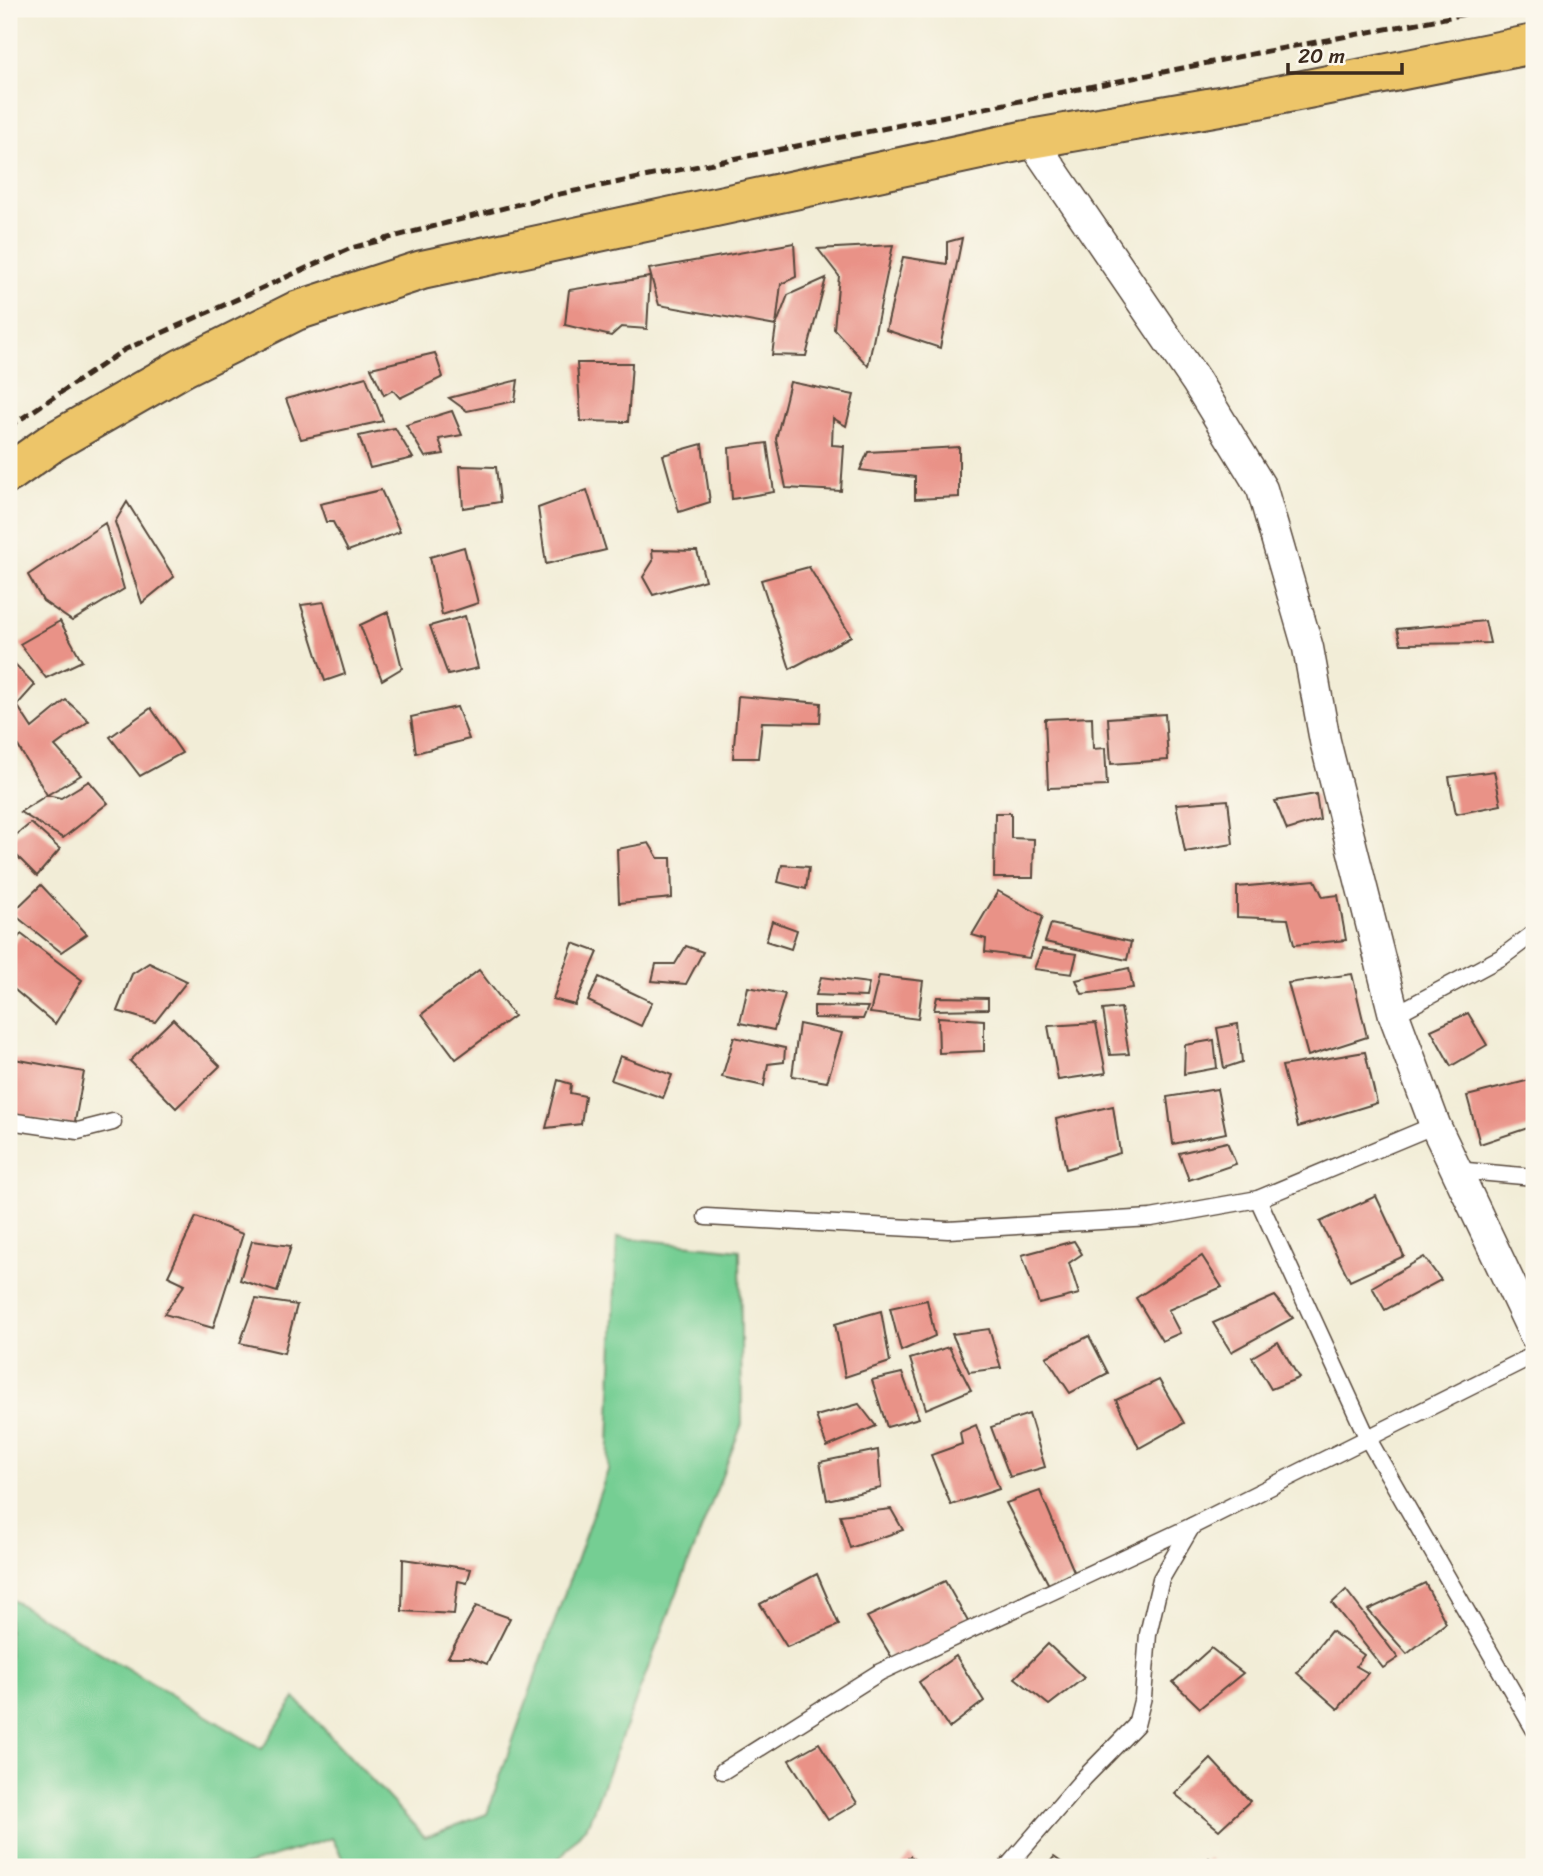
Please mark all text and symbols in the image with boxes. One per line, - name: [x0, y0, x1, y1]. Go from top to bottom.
- scale bar: [1288, 32, 1401, 76]
- text: 20 m: [1298, 37, 1345, 75]

